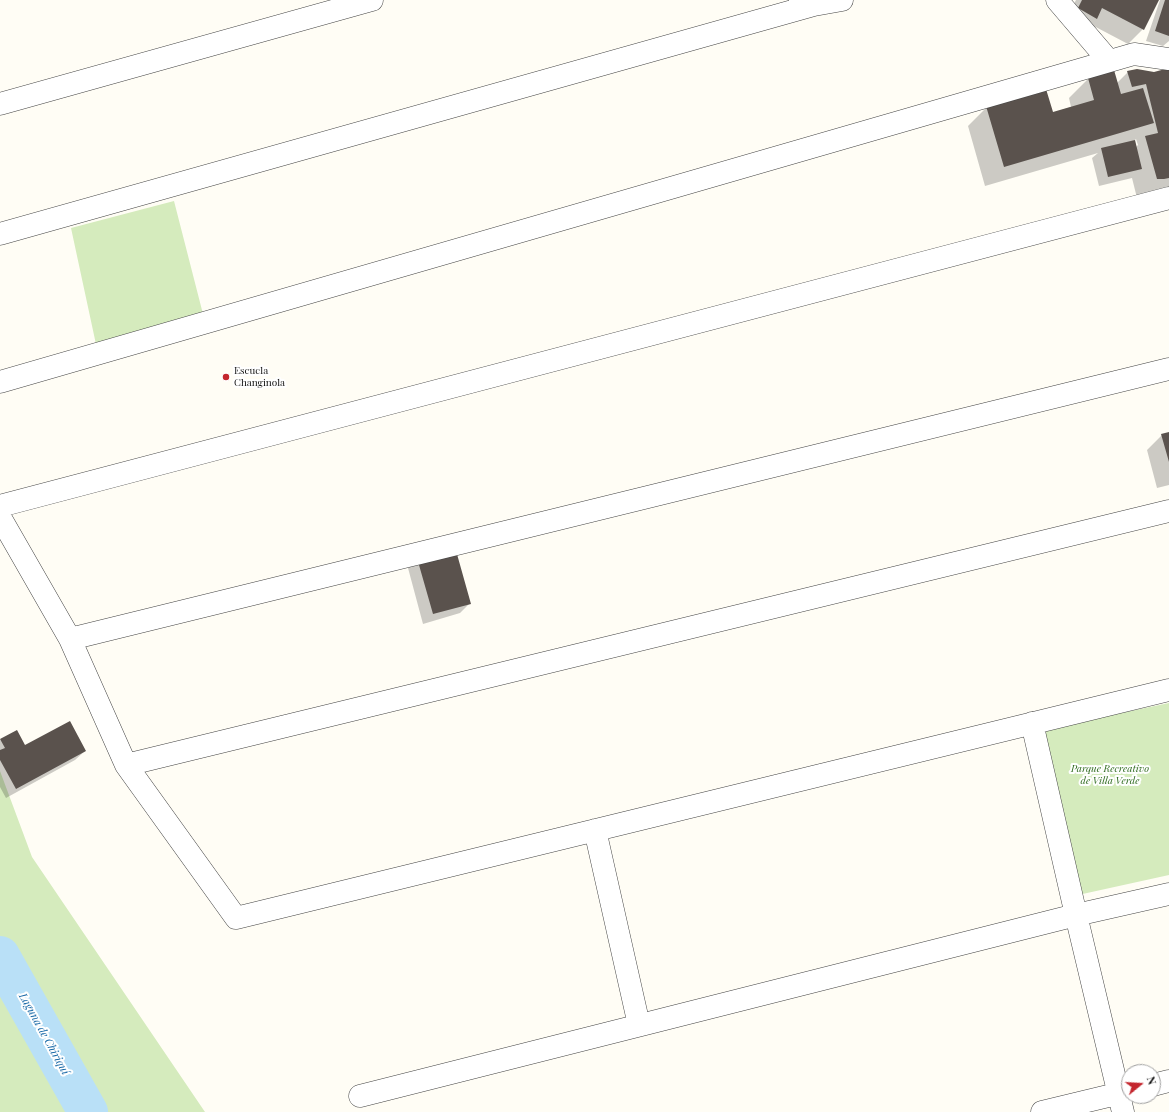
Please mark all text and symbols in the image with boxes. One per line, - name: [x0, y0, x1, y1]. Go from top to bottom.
- place label: Escuela Changinola: [234, 365, 285, 388]
- marker: Escuela Changinola: [221, 372, 231, 382]
- park label: Parque Recreativo de Villa Verde: [1071, 763, 1149, 786]
- water label: Laguna de Chiriquí: [16, 991, 72, 1077]
- north arrow: [1121, 1064, 1161, 1104]
- text: N: [1144, 1074, 1160, 1087]

